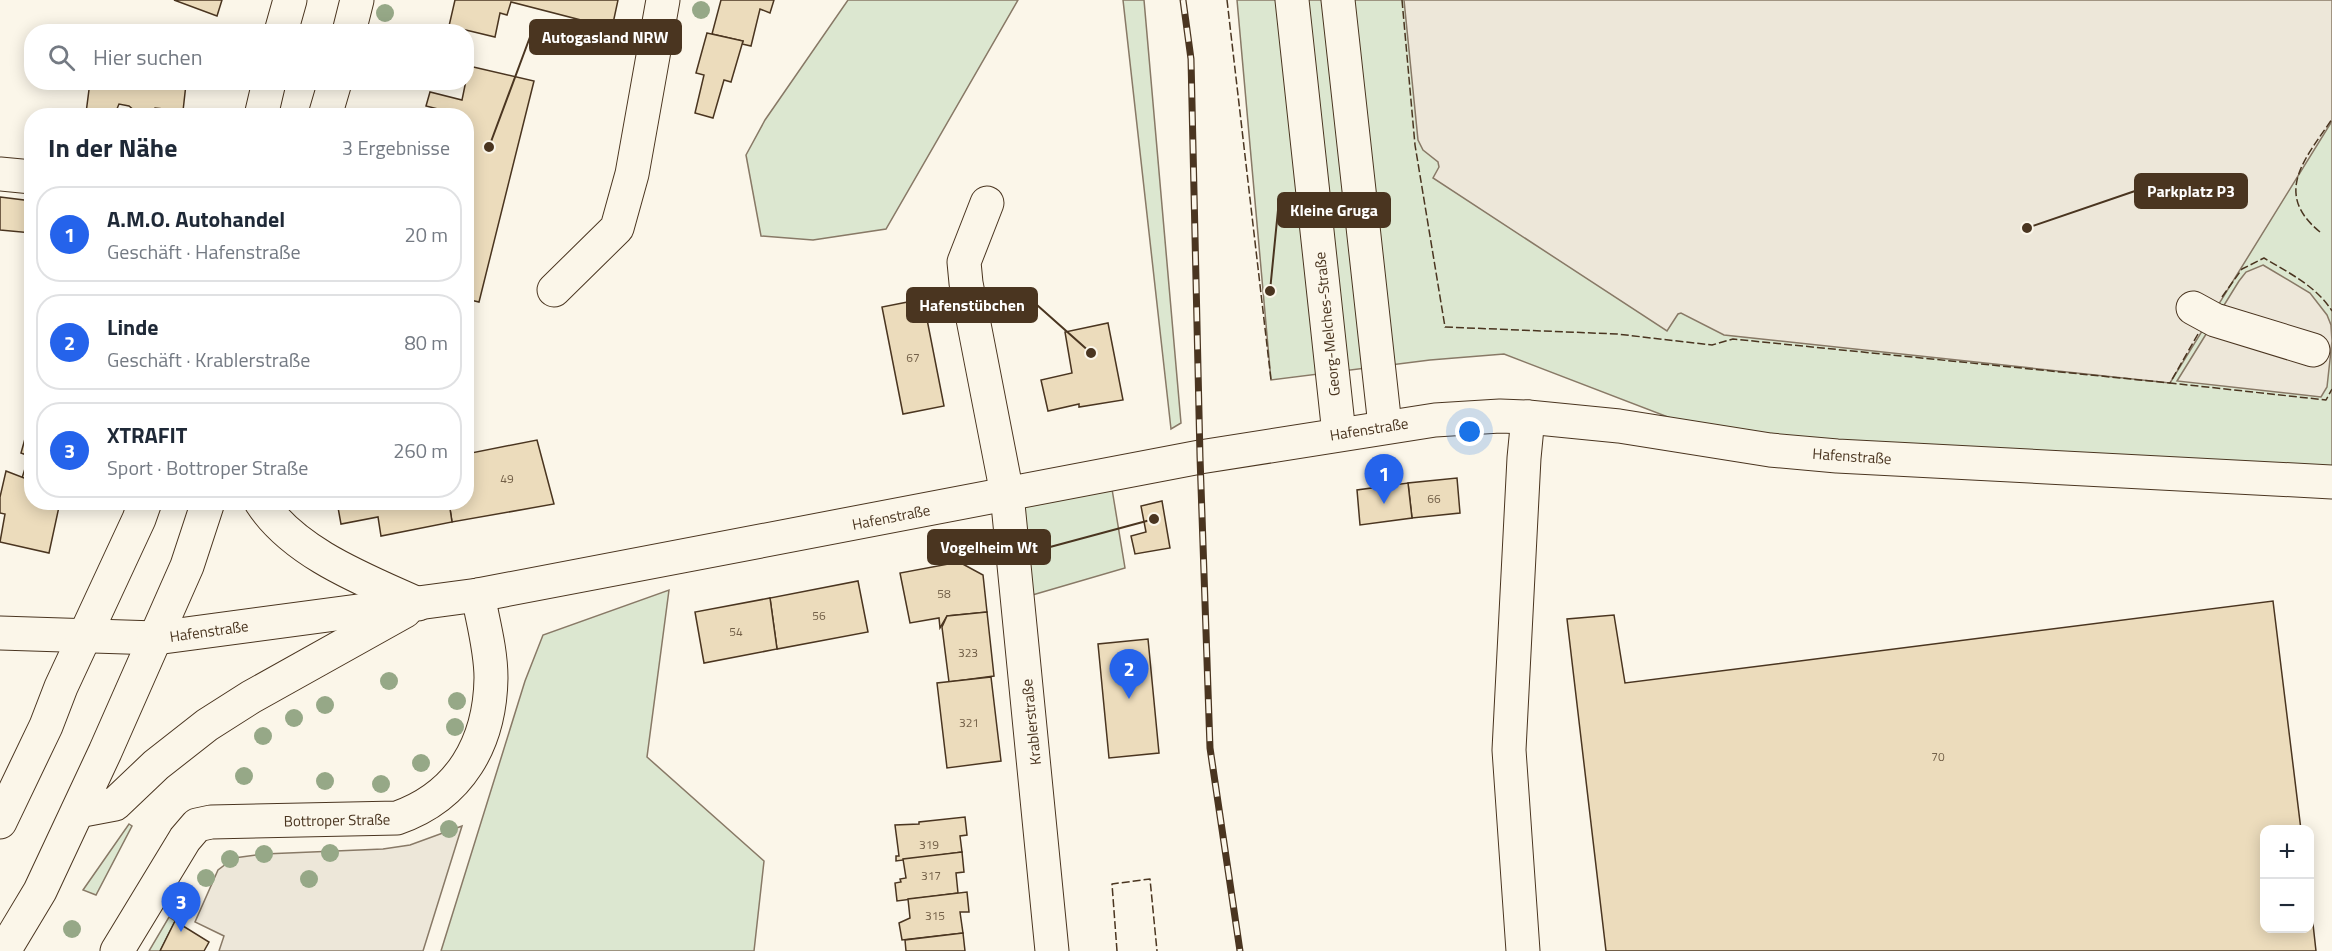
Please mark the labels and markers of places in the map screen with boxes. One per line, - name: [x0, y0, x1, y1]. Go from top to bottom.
- callout: Autogasland NRW: [530, 20, 681, 54]
- callout: Parkplatz P3: [2135, 174, 2247, 208]
- callout: Kleine Gruga: [1278, 193, 1390, 227]
- callout: Hafenstübchen: [907, 288, 1037, 322]
- pin: 1: [1364, 454, 1404, 504]
- callout: Vogelheim Wt: [928, 530, 1050, 564]
- pin: 2: [1110, 650, 1148, 699]
- pin: 3: [162, 882, 201, 932]

